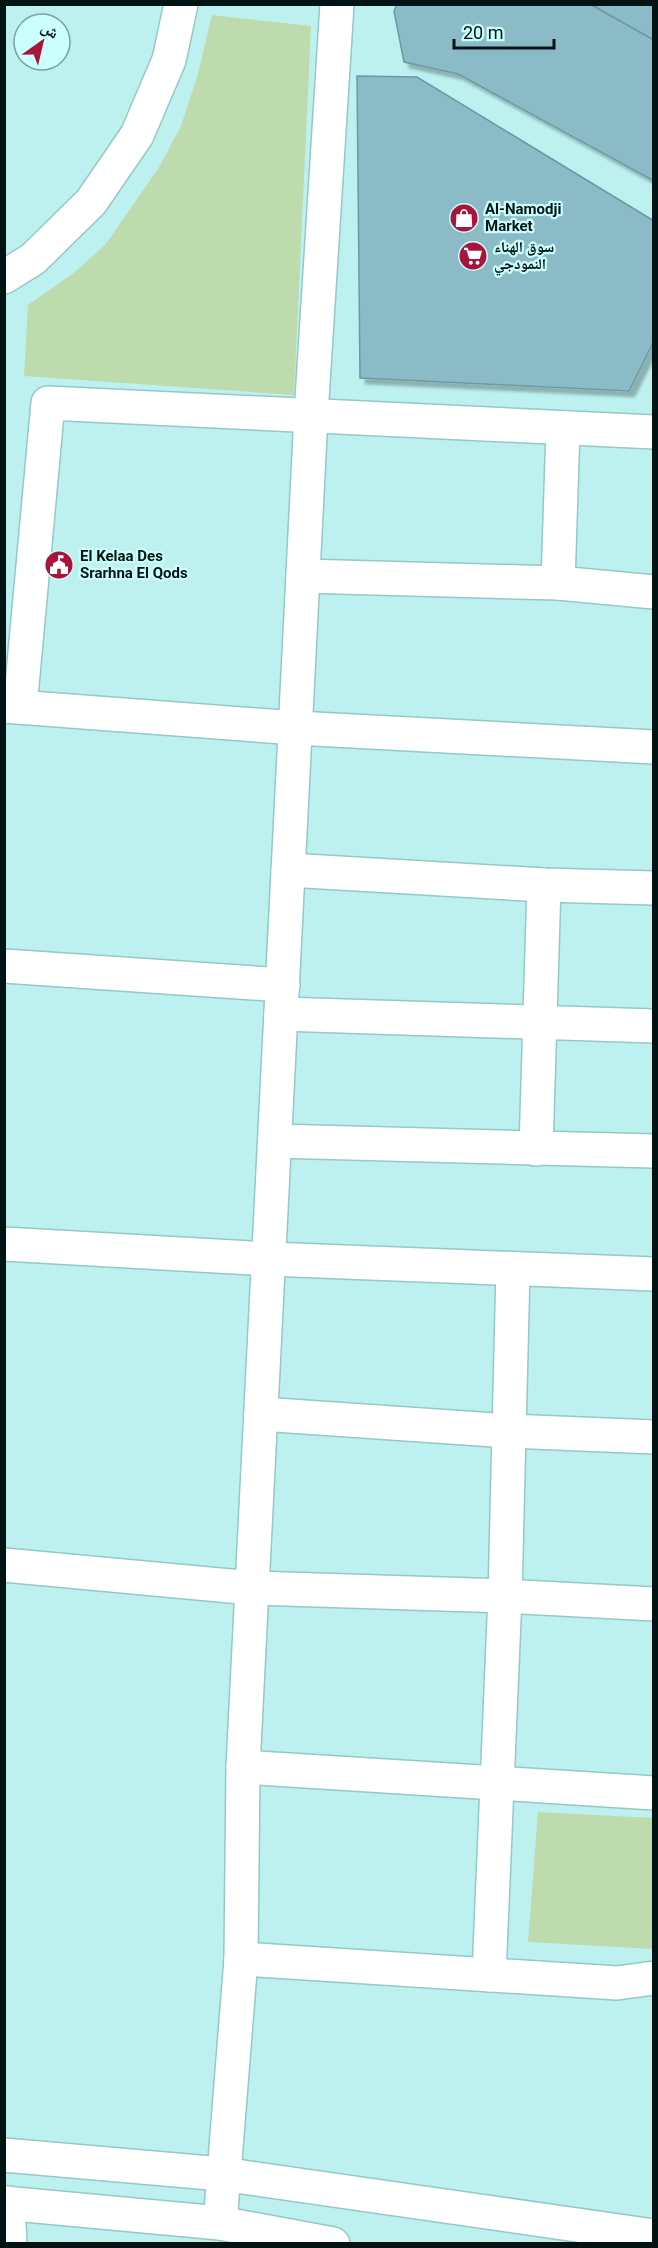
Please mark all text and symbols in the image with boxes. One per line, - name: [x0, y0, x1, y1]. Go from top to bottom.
- north arrow: [12, 12, 72, 72]
- scale bar: [454, 12, 554, 50]
- text: ش: [38, 17, 62, 43]
- text: 20 m: [463, 22, 503, 43]
- place label: Al-Namodji Market: [485, 200, 561, 235]
- shop icon: Al-Namodji Market: [448, 202, 480, 234]
- place label: سوق الهناء النمودجي: [494, 238, 554, 276]
- supermarket icon: سوق الهناء النمودجي: [457, 240, 489, 272]
- place label: El Kelaa Des Srarhna El Qods: [80, 547, 188, 582]
- public building icon: El Kelaa Des Srarhna El Qods: [43, 549, 75, 581]

